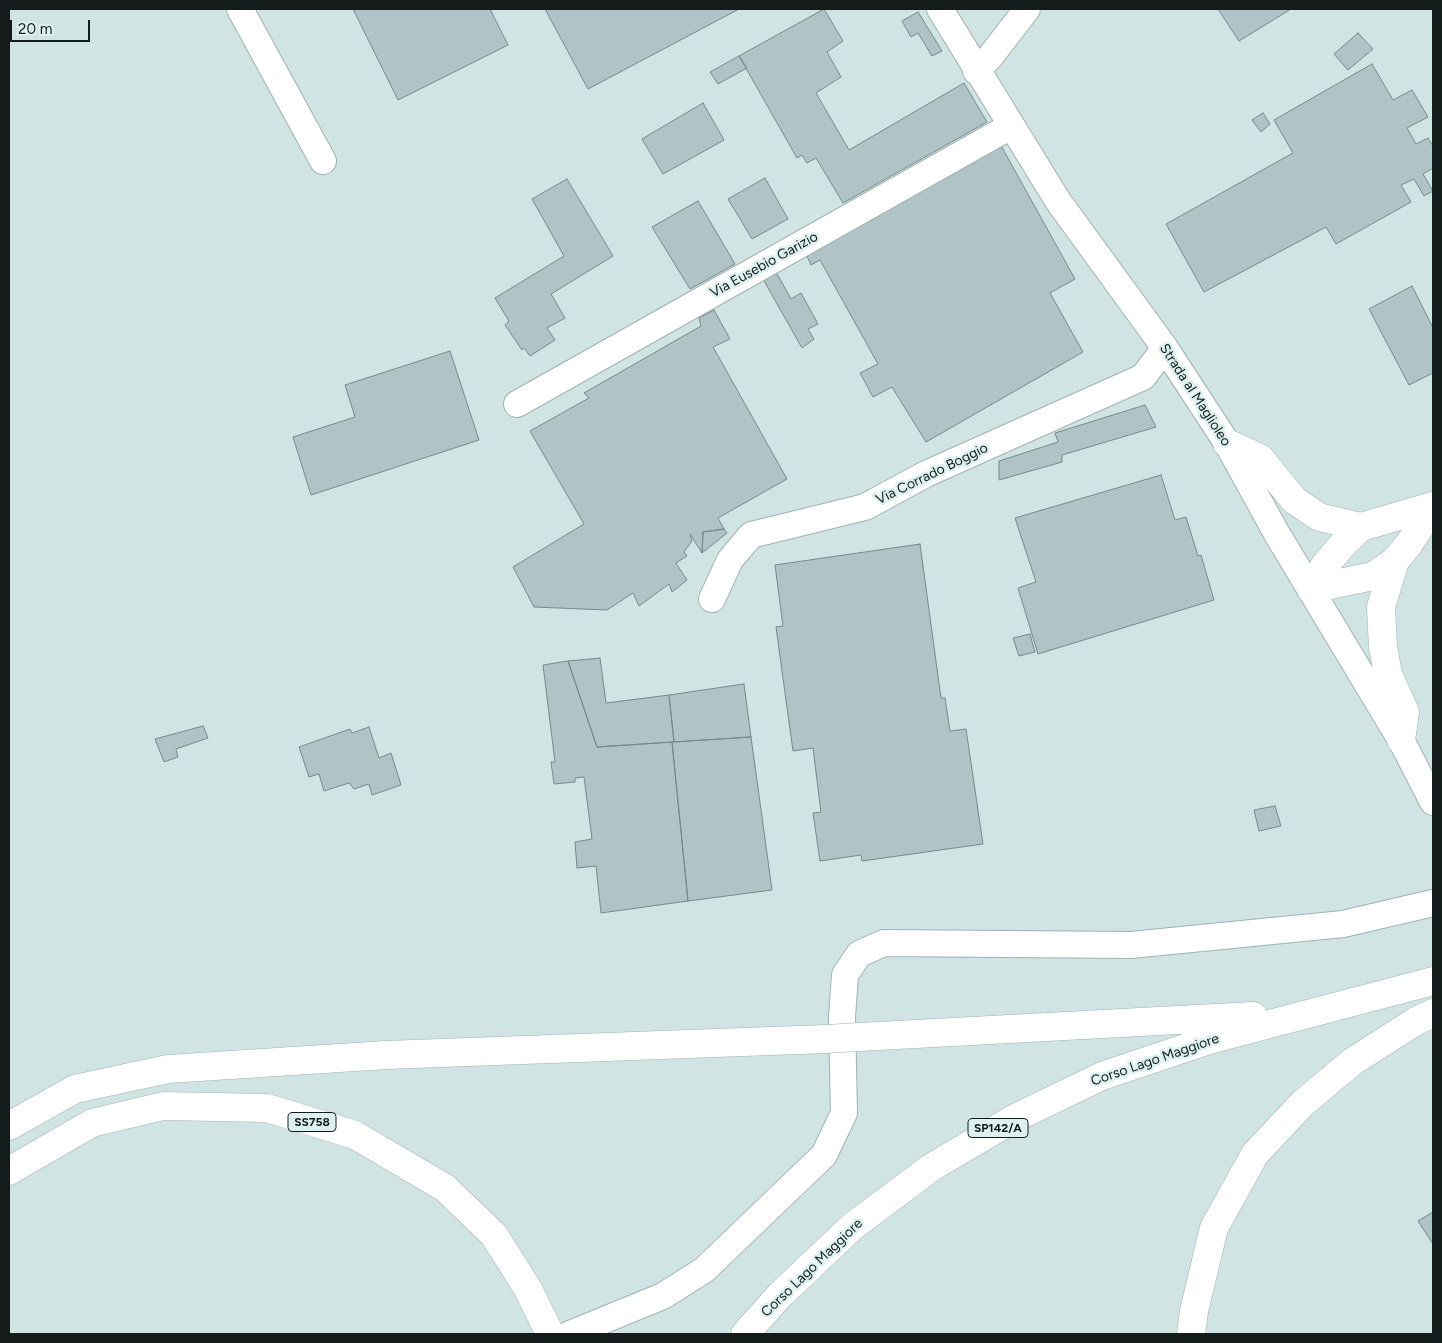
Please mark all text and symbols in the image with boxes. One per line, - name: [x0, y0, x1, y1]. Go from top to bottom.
- scale bar: [12, 10, 92, 42]
- text: 20 m: [18, 20, 52, 38]
- street label: Via Eusebio Garizio: [707, 228, 821, 302]
- street label: Strada al Maglioleo: [1156, 341, 1234, 449]
- street label: Via Corrado Boggio: [873, 440, 991, 508]
- street label: Corso Lago Maggiore: [1089, 1030, 1221, 1090]
- road number: SS758: [288, 1112, 336, 1132]
- road number: SP142/A: [968, 1118, 1028, 1138]
- street label: Corso Lago Maggiore: [758, 1215, 866, 1321]

